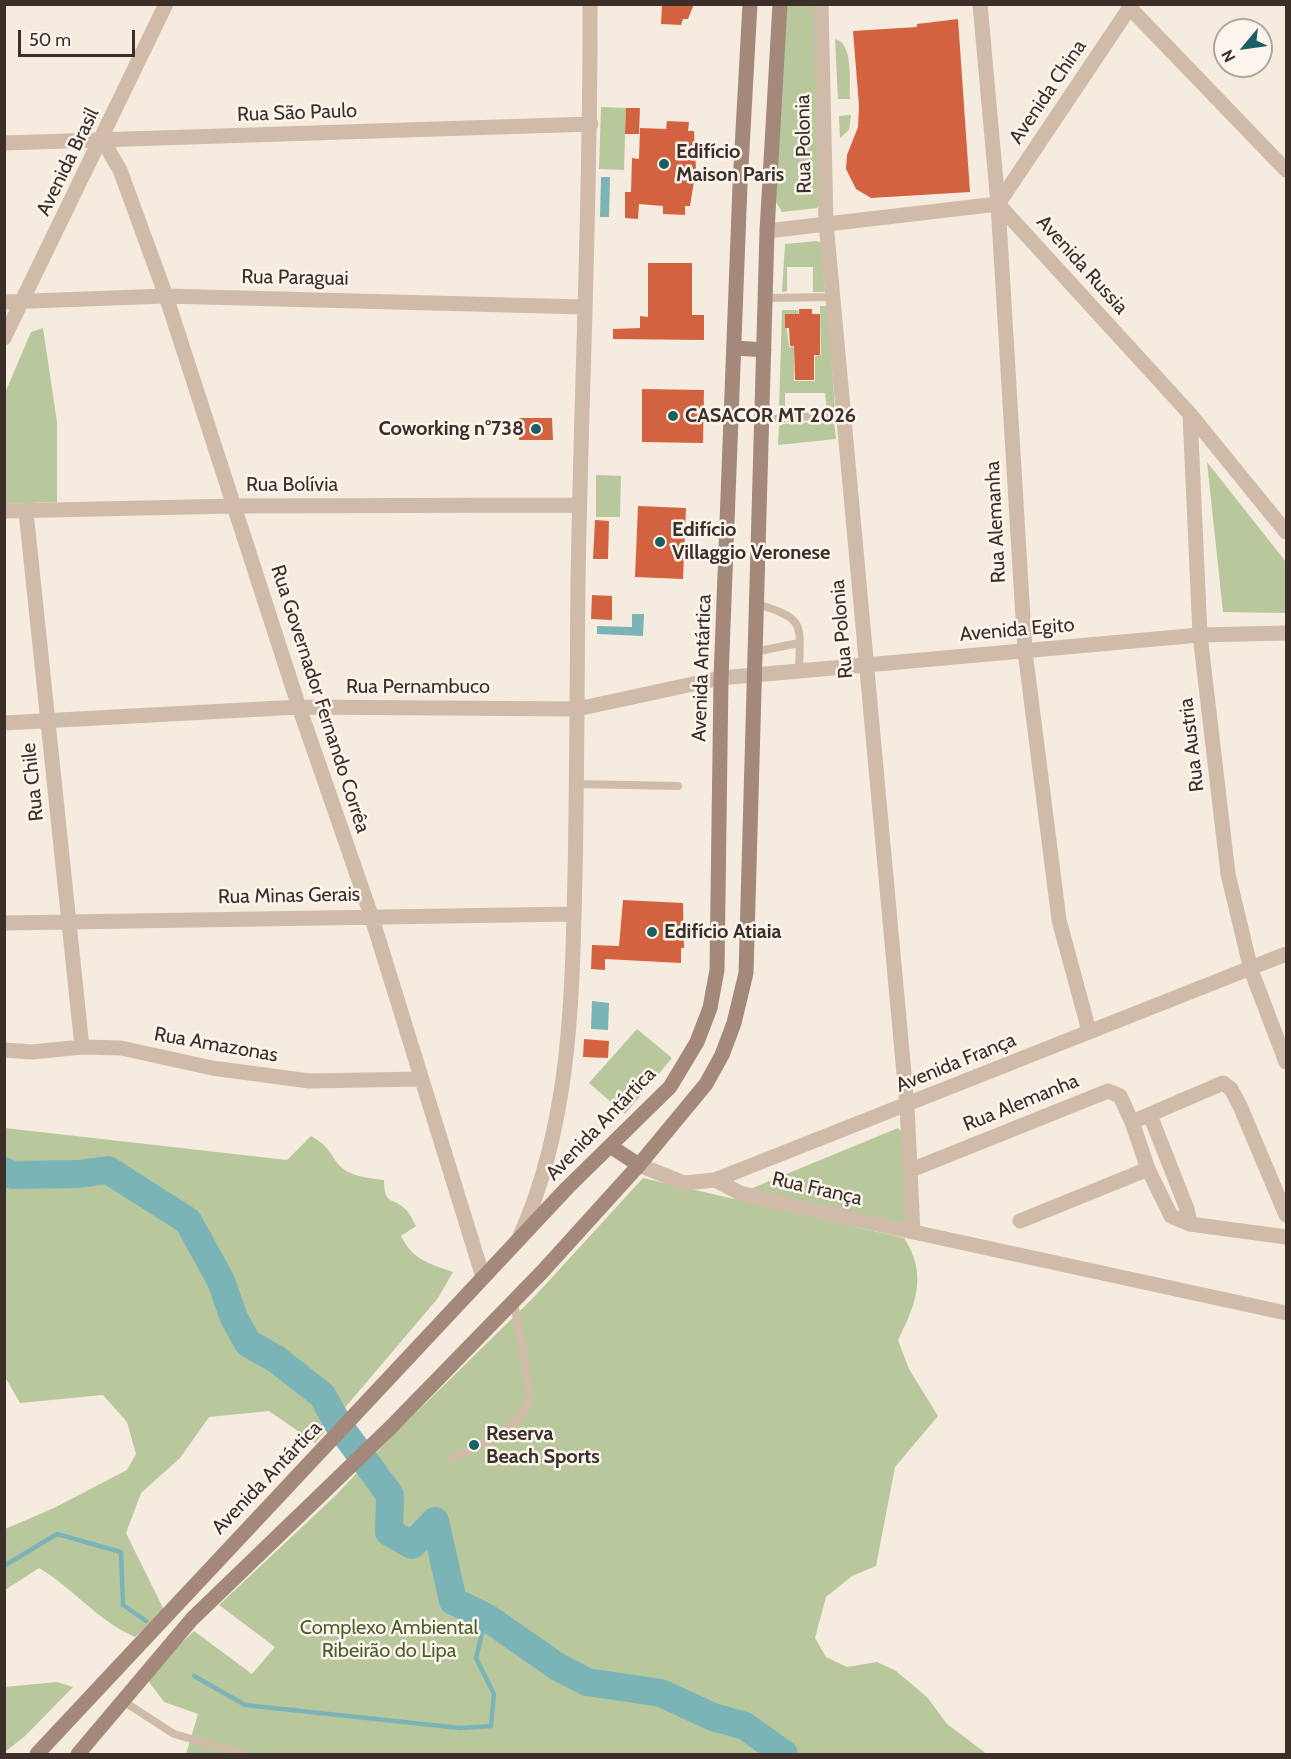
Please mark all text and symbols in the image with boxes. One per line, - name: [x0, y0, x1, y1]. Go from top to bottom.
- scale bar: [21, 18, 138, 56]
- north arrow: [1213, 18, 1273, 78]
- text: 50 m: [29, 29, 71, 51]
- street label: Avenida China: [1004, 35, 1092, 149]
- text: N: [1218, 46, 1240, 66]
- street label: Rua Polonia: [791, 94, 817, 194]
- street label: Rua São Paulo: [237, 99, 357, 127]
- street label: Avenida Brasil: [32, 104, 104, 220]
- place label: Edifício Maison Paris: [676, 140, 784, 187]
- marker: Edifício Maison Paris: [657, 157, 671, 171]
- street label: Avenida Russia: [1031, 211, 1133, 319]
- street label: Rua Paraguai: [241, 265, 349, 291]
- place label: CASACOR MT 2026: [685, 404, 856, 428]
- marker: CASACOR MT 2026: [666, 409, 680, 423]
- place label: Coworking n°738: [378, 417, 524, 441]
- marker: Coworking n°738: [529, 422, 543, 436]
- street label: Rua Alemanha: [981, 460, 1011, 584]
- street label: Rua Bolívia: [246, 473, 338, 497]
- place label: Edifício Villaggio Veronese: [672, 518, 830, 565]
- marker: Edifício Villaggio Veronese: [653, 535, 667, 549]
- street label: Rua Governador Fernando Corrêa: [265, 562, 375, 836]
- street label: Rua Polonia: [826, 579, 858, 679]
- street label: Avenida Antártica: [687, 594, 717, 742]
- street label: Avenida Egito: [959, 613, 1075, 647]
- street label: Rua Pernambuco: [346, 675, 490, 699]
- street label: Rua Austria: [1174, 697, 1210, 793]
- street label: Rua Chile: [17, 742, 49, 822]
- street label: Rua Minas Gerais: [218, 883, 360, 909]
- place label: Edifício Atiaia: [664, 920, 781, 944]
- marker: Edifício Atiaia: [645, 925, 659, 939]
- street label: Rua Amazonas: [152, 1022, 280, 1068]
- street label: Avenida França: [892, 1028, 1020, 1098]
- street label: Avenida Antártica: [541, 1063, 661, 1185]
- street label: Rua Alemanha: [960, 1069, 1082, 1137]
- street label: Rua França: [770, 1167, 864, 1211]
- street label: Avenida Antártica: [207, 1417, 327, 1539]
- place label: Reserva Beach Sports: [486, 1422, 600, 1469]
- marker: Reserva Beach Sports: [467, 1438, 481, 1452]
- park label: Complexo Ambiental Ribeirão do Lipa: [300, 1616, 478, 1663]

